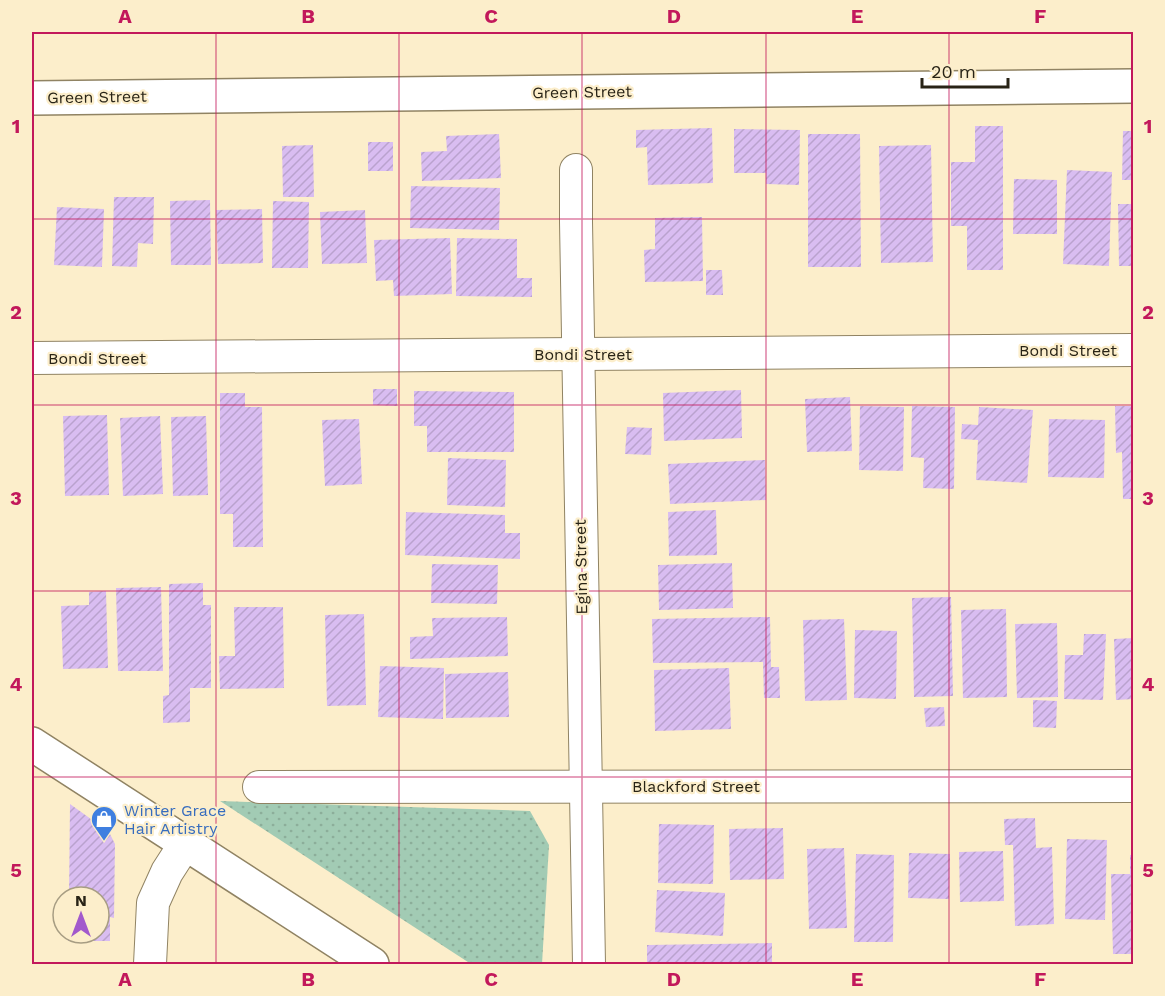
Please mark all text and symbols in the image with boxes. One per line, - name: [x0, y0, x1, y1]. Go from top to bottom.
- text: A: [118, 4, 132, 28]
- text: B: [301, 4, 315, 28]
- text: C: [484, 4, 498, 28]
- text: D: [667, 4, 681, 28]
- text: E: [851, 4, 863, 28]
- text: F: [1034, 4, 1046, 28]
- scale bar: [922, 51, 1008, 89]
- text: 20 m: [931, 61, 976, 82]
- street label: Green Street: [532, 82, 632, 102]
- street label: Green Street: [47, 87, 147, 107]
- text: 1: [12, 114, 20, 138]
- text: 1: [1144, 114, 1152, 138]
- text: 2: [10, 300, 22, 324]
- text: 2: [1142, 300, 1154, 324]
- street label: Bondi Street: [1019, 341, 1117, 360]
- street label: Bondi Street: [534, 345, 632, 364]
- street label: Bondi Street: [48, 349, 146, 368]
- text: 3: [10, 486, 22, 510]
- text: 3: [1142, 486, 1154, 510]
- street label: Egina Street: [571, 519, 591, 615]
- text: 4: [10, 672, 23, 696]
- text: 4: [1142, 672, 1155, 696]
- street label: Blackford Street: [632, 777, 760, 796]
- place label: Winter Grace Hair Artistry: [124, 801, 226, 838]
- shop icon: Winter Grace Hair Artistry: [89, 804, 119, 842]
- text: 5: [10, 858, 22, 882]
- text: 5: [1142, 858, 1154, 882]
- north arrow: [51, 885, 111, 945]
- text: N: [75, 891, 87, 910]
- text: A: [118, 967, 132, 991]
- text: B: [301, 967, 315, 991]
- text: C: [484, 967, 498, 991]
- text: D: [667, 967, 681, 991]
- text: E: [851, 967, 863, 991]
- text: F: [1034, 967, 1046, 991]

